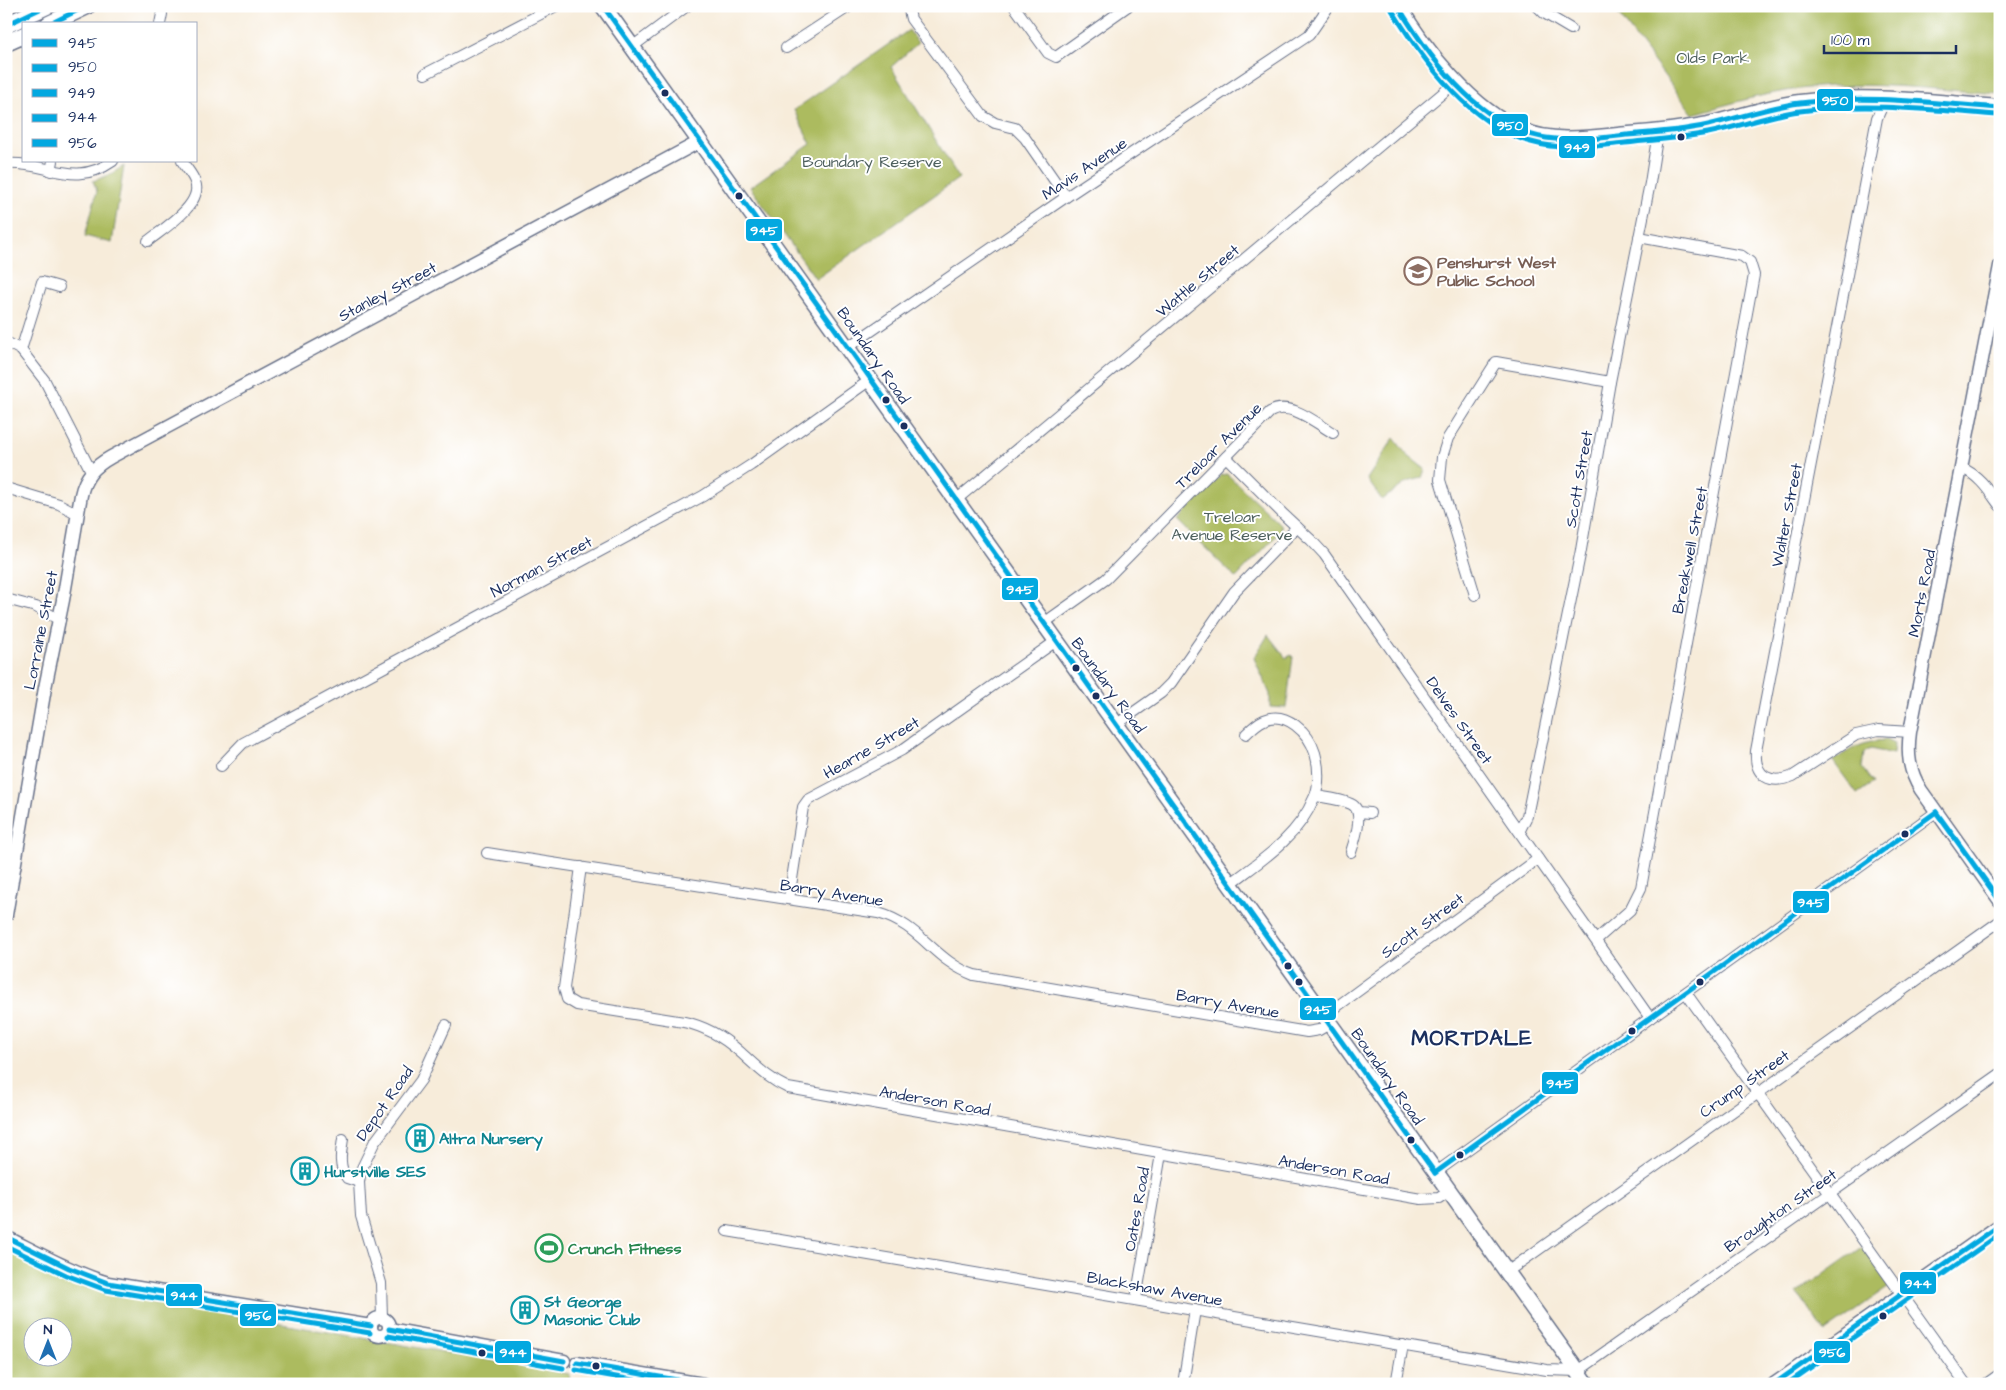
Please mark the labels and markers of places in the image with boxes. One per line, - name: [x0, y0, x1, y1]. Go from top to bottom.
- unlabelled marker: [660, 88, 670, 98]
- unlabelled marker: [1676, 132, 1686, 142]
- unlabelled marker: [734, 191, 744, 201]
- place label: Penshurst West Public School: [1437, 252, 1556, 292]
- school or university icon: Penshurst West Public School: [1403, 256, 1433, 286]
- unlabelled marker: [881, 395, 891, 405]
- unlabelled marker: [899, 421, 909, 431]
- unlabelled marker: [1071, 663, 1081, 673]
- unlabelled marker: [1091, 691, 1101, 701]
- unlabelled marker: [1900, 829, 1910, 839]
- unlabelled marker: [1283, 961, 1293, 971]
- unlabelled marker: [1294, 977, 1304, 987]
- unlabelled marker: [1695, 977, 1705, 987]
- unlabelled marker: [1627, 1026, 1637, 1036]
- building icon: Altra Nursery: [405, 1123, 435, 1153]
- place label: Altra Nursery: [439, 1128, 543, 1151]
- unlabelled marker: [1406, 1135, 1416, 1145]
- unlabelled marker: [1455, 1150, 1465, 1160]
- building icon: Hurstville SES: [290, 1156, 320, 1186]
- place label: Hurstville SES: [324, 1161, 427, 1183]
- sports icon: Crunch Fitness: [534, 1233, 564, 1263]
- place label: Crunch Fitness: [568, 1238, 681, 1260]
- place label: St George Masonic Club: [543, 1291, 640, 1331]
- building icon: St George Masonic Club: [510, 1295, 540, 1325]
- unlabelled marker: [1878, 1311, 1888, 1321]
- unlabelled marker: [477, 1348, 487, 1358]
- unlabelled marker: [591, 1361, 601, 1371]

